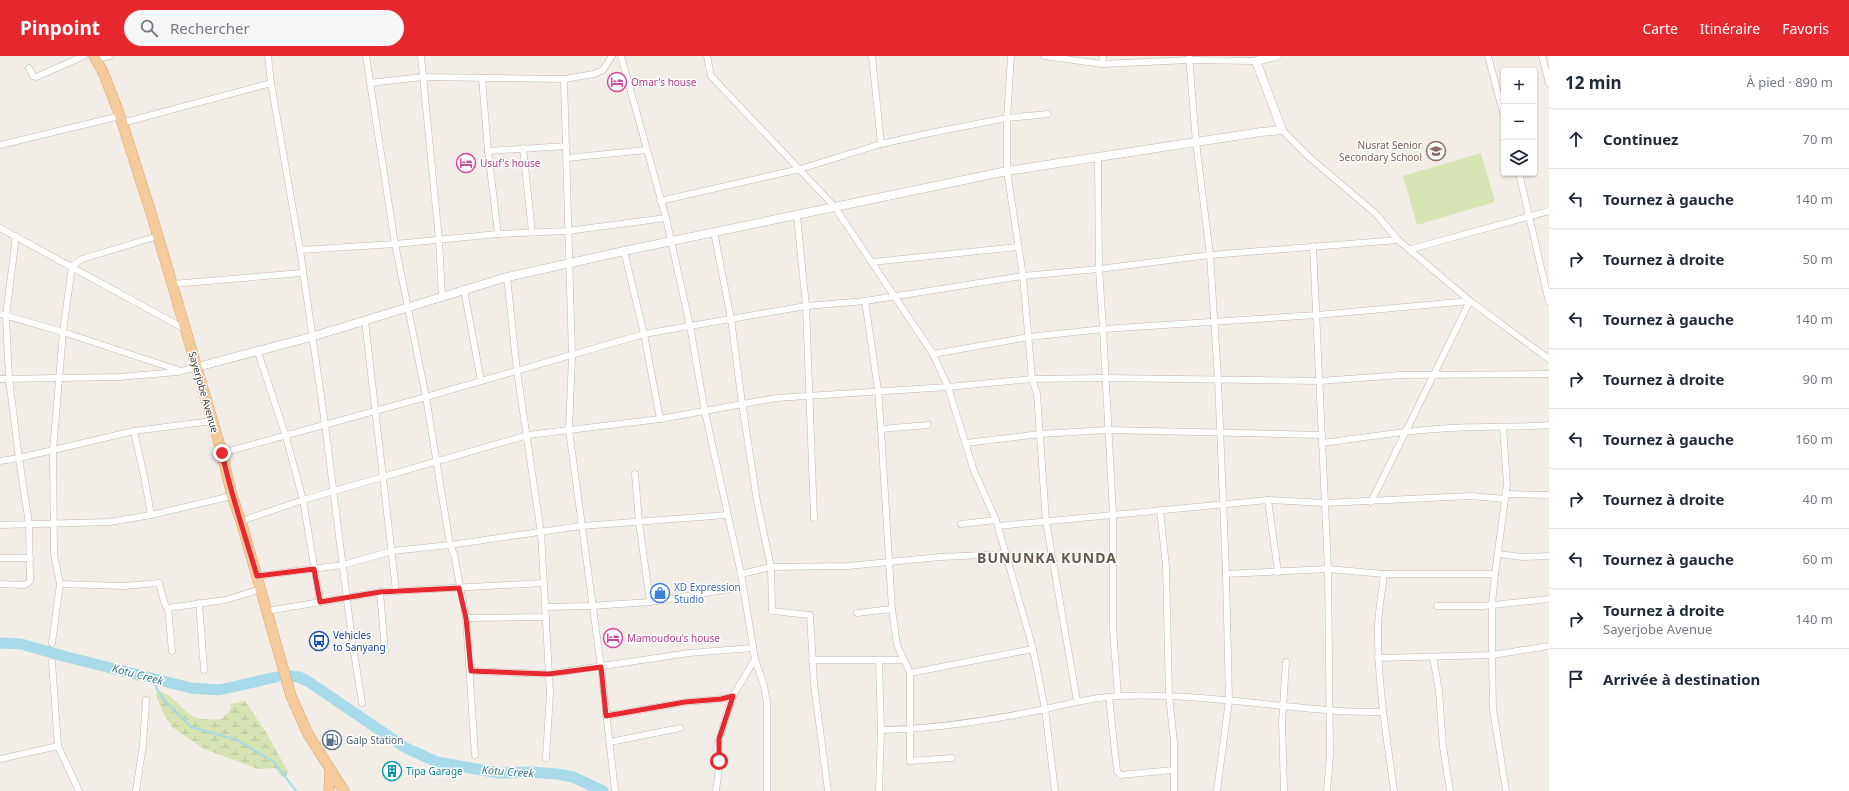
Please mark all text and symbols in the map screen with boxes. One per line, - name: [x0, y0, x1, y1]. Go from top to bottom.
- search box: [124, 10, 404, 46]
- text: Pinpoint: [20, 15, 100, 41]
- icon: search: [138, 17, 160, 39]
- text: Rechercher: [170, 18, 250, 38]
- text: Carte: [1642, 19, 1678, 38]
- text: Itinéraire: [1700, 19, 1760, 38]
- text: Favoris: [1782, 19, 1829, 38]
- map controls: [1501, 68, 1537, 176]
- button: +: [1501, 68, 1537, 104]
- hotel icon: Omar's house: [606, 71, 628, 93]
- text: 12 min: [1565, 71, 1622, 94]
- text: À pied · 890 m: [1747, 73, 1833, 91]
- place label: Omar's house: [631, 75, 697, 89]
- button: −: [1501, 104, 1537, 140]
- icon: ahead: [1565, 128, 1587, 150]
- text: Continuez: [1603, 129, 1678, 149]
- text: 70 m: [1803, 130, 1833, 148]
- place label: Nusrat Senior Secondary School: [1339, 138, 1422, 164]
- school or university icon: Nusrat Senior Secondary School: [1425, 140, 1447, 162]
- button: layers: [1501, 140, 1537, 176]
- hotel icon: Usuf's house: [455, 152, 477, 174]
- place label: Usuf's house: [480, 156, 541, 170]
- icon: left: [1565, 188, 1587, 210]
- text: Tournez à gauche: [1603, 189, 1734, 209]
- text: 140 m: [1795, 190, 1833, 208]
- icon: right: [1565, 248, 1587, 270]
- text: Tournez à droite: [1603, 249, 1724, 269]
- text: 50 m: [1803, 250, 1833, 268]
- icon: left: [1565, 308, 1587, 330]
- text: Tournez à gauche: [1603, 309, 1734, 329]
- text: 140 m: [1795, 310, 1833, 328]
- street label: Sayerjobe Avenue: [186, 350, 222, 435]
- icon: right: [1565, 368, 1587, 390]
- text: Tournez à droite: [1603, 369, 1724, 389]
- text: 90 m: [1803, 370, 1833, 388]
- icon: left: [1565, 428, 1587, 450]
- text: Tournez à gauche: [1603, 429, 1734, 449]
- text: 160 m: [1795, 430, 1833, 448]
- route end: [213, 444, 231, 462]
- icon: right: [1565, 488, 1587, 510]
- text: Tournez à droite: [1603, 489, 1724, 509]
- text: 40 m: [1803, 490, 1833, 508]
- district label: BUNUNKA KUNDA: [977, 548, 1117, 567]
- icon: left: [1565, 548, 1587, 570]
- text: Tournez à gauche: [1603, 549, 1734, 569]
- text: 60 m: [1803, 550, 1833, 568]
- place label: XD Expression Studio: [674, 580, 741, 606]
- shop icon: XD Expression Studio: [649, 582, 671, 604]
- text: Tournez à droite: [1603, 600, 1724, 620]
- icon: right: [1565, 608, 1587, 630]
- text: 140 m: [1795, 610, 1833, 628]
- text: Sayerjobe Avenue: [1603, 620, 1712, 638]
- hotel icon: Mamoudou's house: [602, 627, 624, 649]
- place label: Vehicles to Sanyang: [333, 628, 386, 654]
- bus stop icon: Vehicles to Sanyang: [308, 630, 330, 652]
- place label: Mamoudou's house: [627, 631, 720, 645]
- water label: Kotu Creek: [111, 660, 166, 688]
- icon: arrive: [1565, 668, 1587, 690]
- text: Arrivée à destination: [1603, 669, 1760, 689]
- fuel station icon: Galp Station: [321, 729, 343, 751]
- place label: Galp Station: [346, 733, 403, 747]
- route start: [710, 752, 728, 770]
- building icon: Tipa Garage: [381, 760, 403, 782]
- water label: Kotu Creek: [481, 762, 535, 780]
- place label: Tipa Garage: [406, 764, 463, 778]

